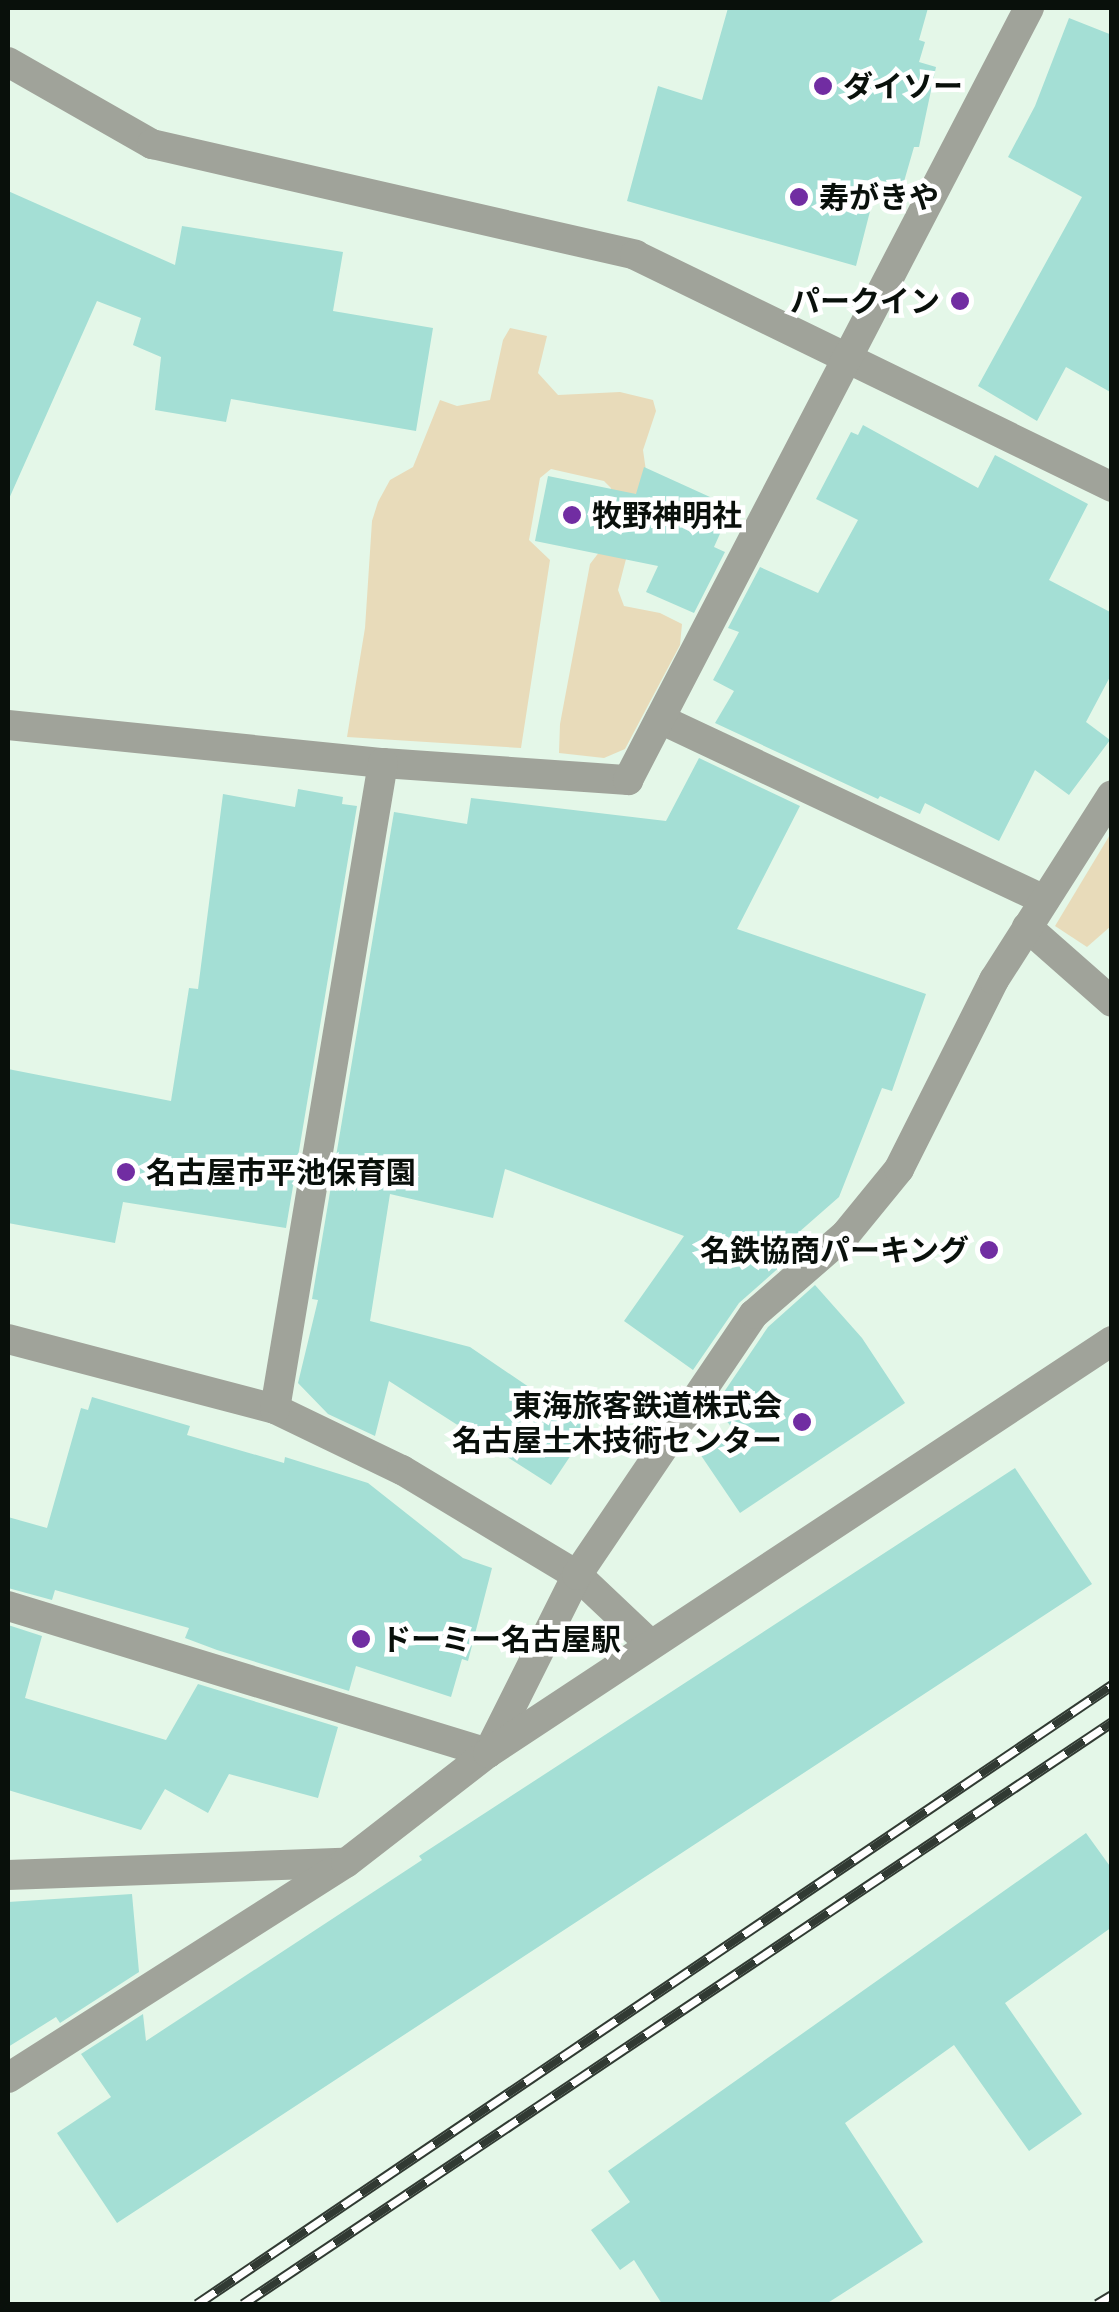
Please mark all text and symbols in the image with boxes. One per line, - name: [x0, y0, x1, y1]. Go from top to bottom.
- place label: ダイソー: [843, 68, 963, 104]
- marker: ダイソー: [812, 75, 834, 97]
- place label: 寿がきや: [819, 179, 939, 215]
- marker: 寿がきや: [788, 186, 810, 208]
- place label: パークイン: [790, 283, 940, 319]
- marker: パークイン: [949, 290, 971, 312]
- place label: 牧野神明社: [592, 497, 742, 533]
- marker: 牧野神明社: [561, 504, 583, 526]
- place label: 名古屋市平池保育園: [146, 1154, 416, 1190]
- marker: 名古屋市平池保育園: [115, 1161, 137, 1183]
- place label: 名鉄協商パーキング: [699, 1232, 969, 1268]
- marker: 名鉄協商パーキング: [978, 1239, 1000, 1261]
- place label: 東海旅客鉄道株式会 名古屋土木技術センター: [452, 1387, 782, 1458]
- marker: 東海旅客鉄道株式会 名古屋土木技術センター: [791, 1411, 813, 1433]
- place label: ドーミー名古屋駅: [381, 1621, 621, 1657]
- marker: ドーミー名古屋駅: [350, 1628, 372, 1650]

